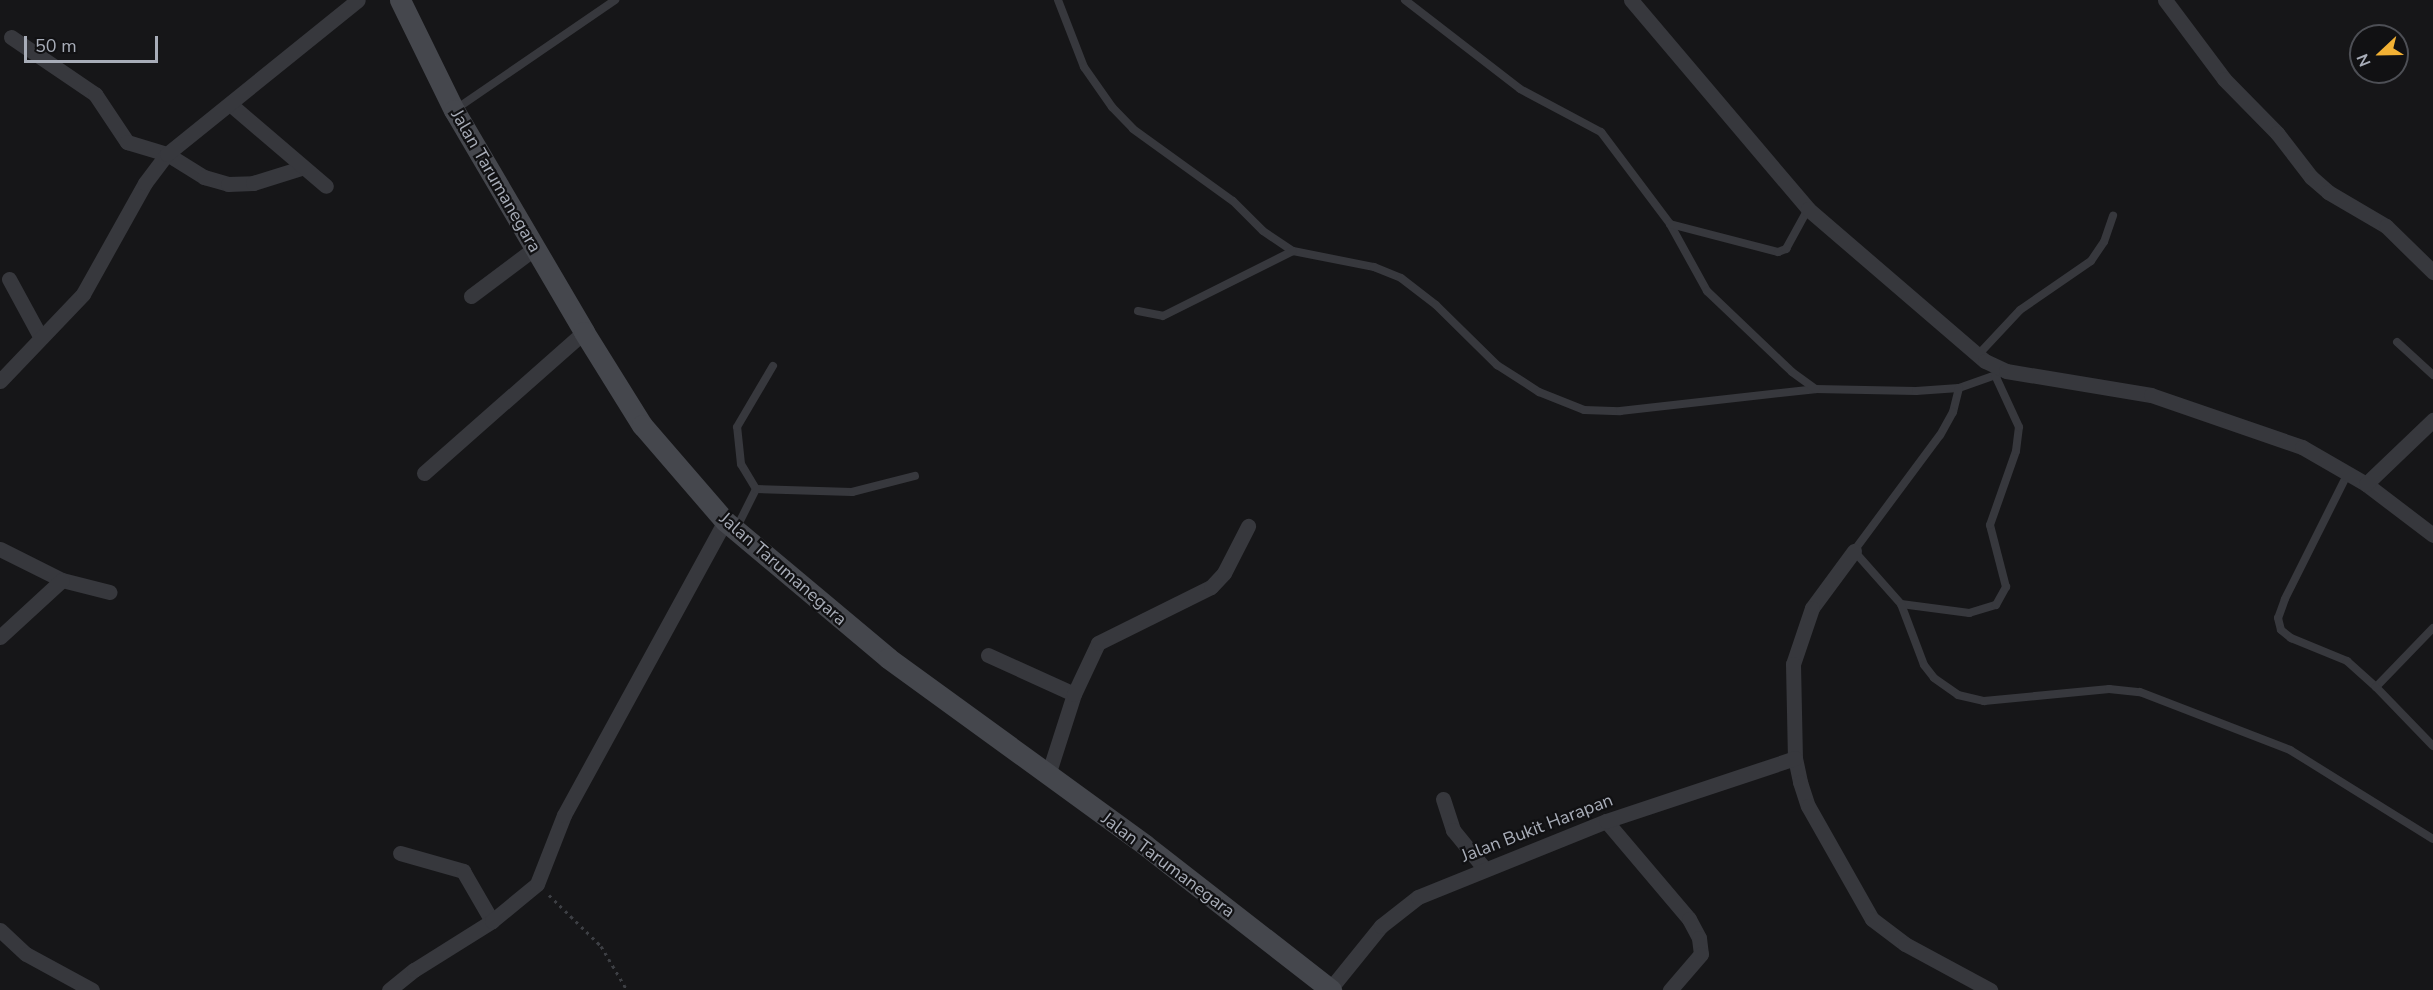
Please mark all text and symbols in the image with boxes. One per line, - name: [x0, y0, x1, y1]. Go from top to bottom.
- scale bar: [27, 24, 160, 62]
- north arrow: [2349, 24, 2409, 84]
- text: 50 m: [35, 34, 77, 58]
- text: N: [2352, 50, 2377, 70]
- street label: Jalan Tarumanegara: [446, 106, 546, 256]
- street label: Jalan Tarumanegara: [715, 508, 851, 630]
- street label: Jalan Bukit Harapan: [1458, 789, 1616, 867]
- street label: Jalan Tarumanegara: [1097, 808, 1239, 922]

